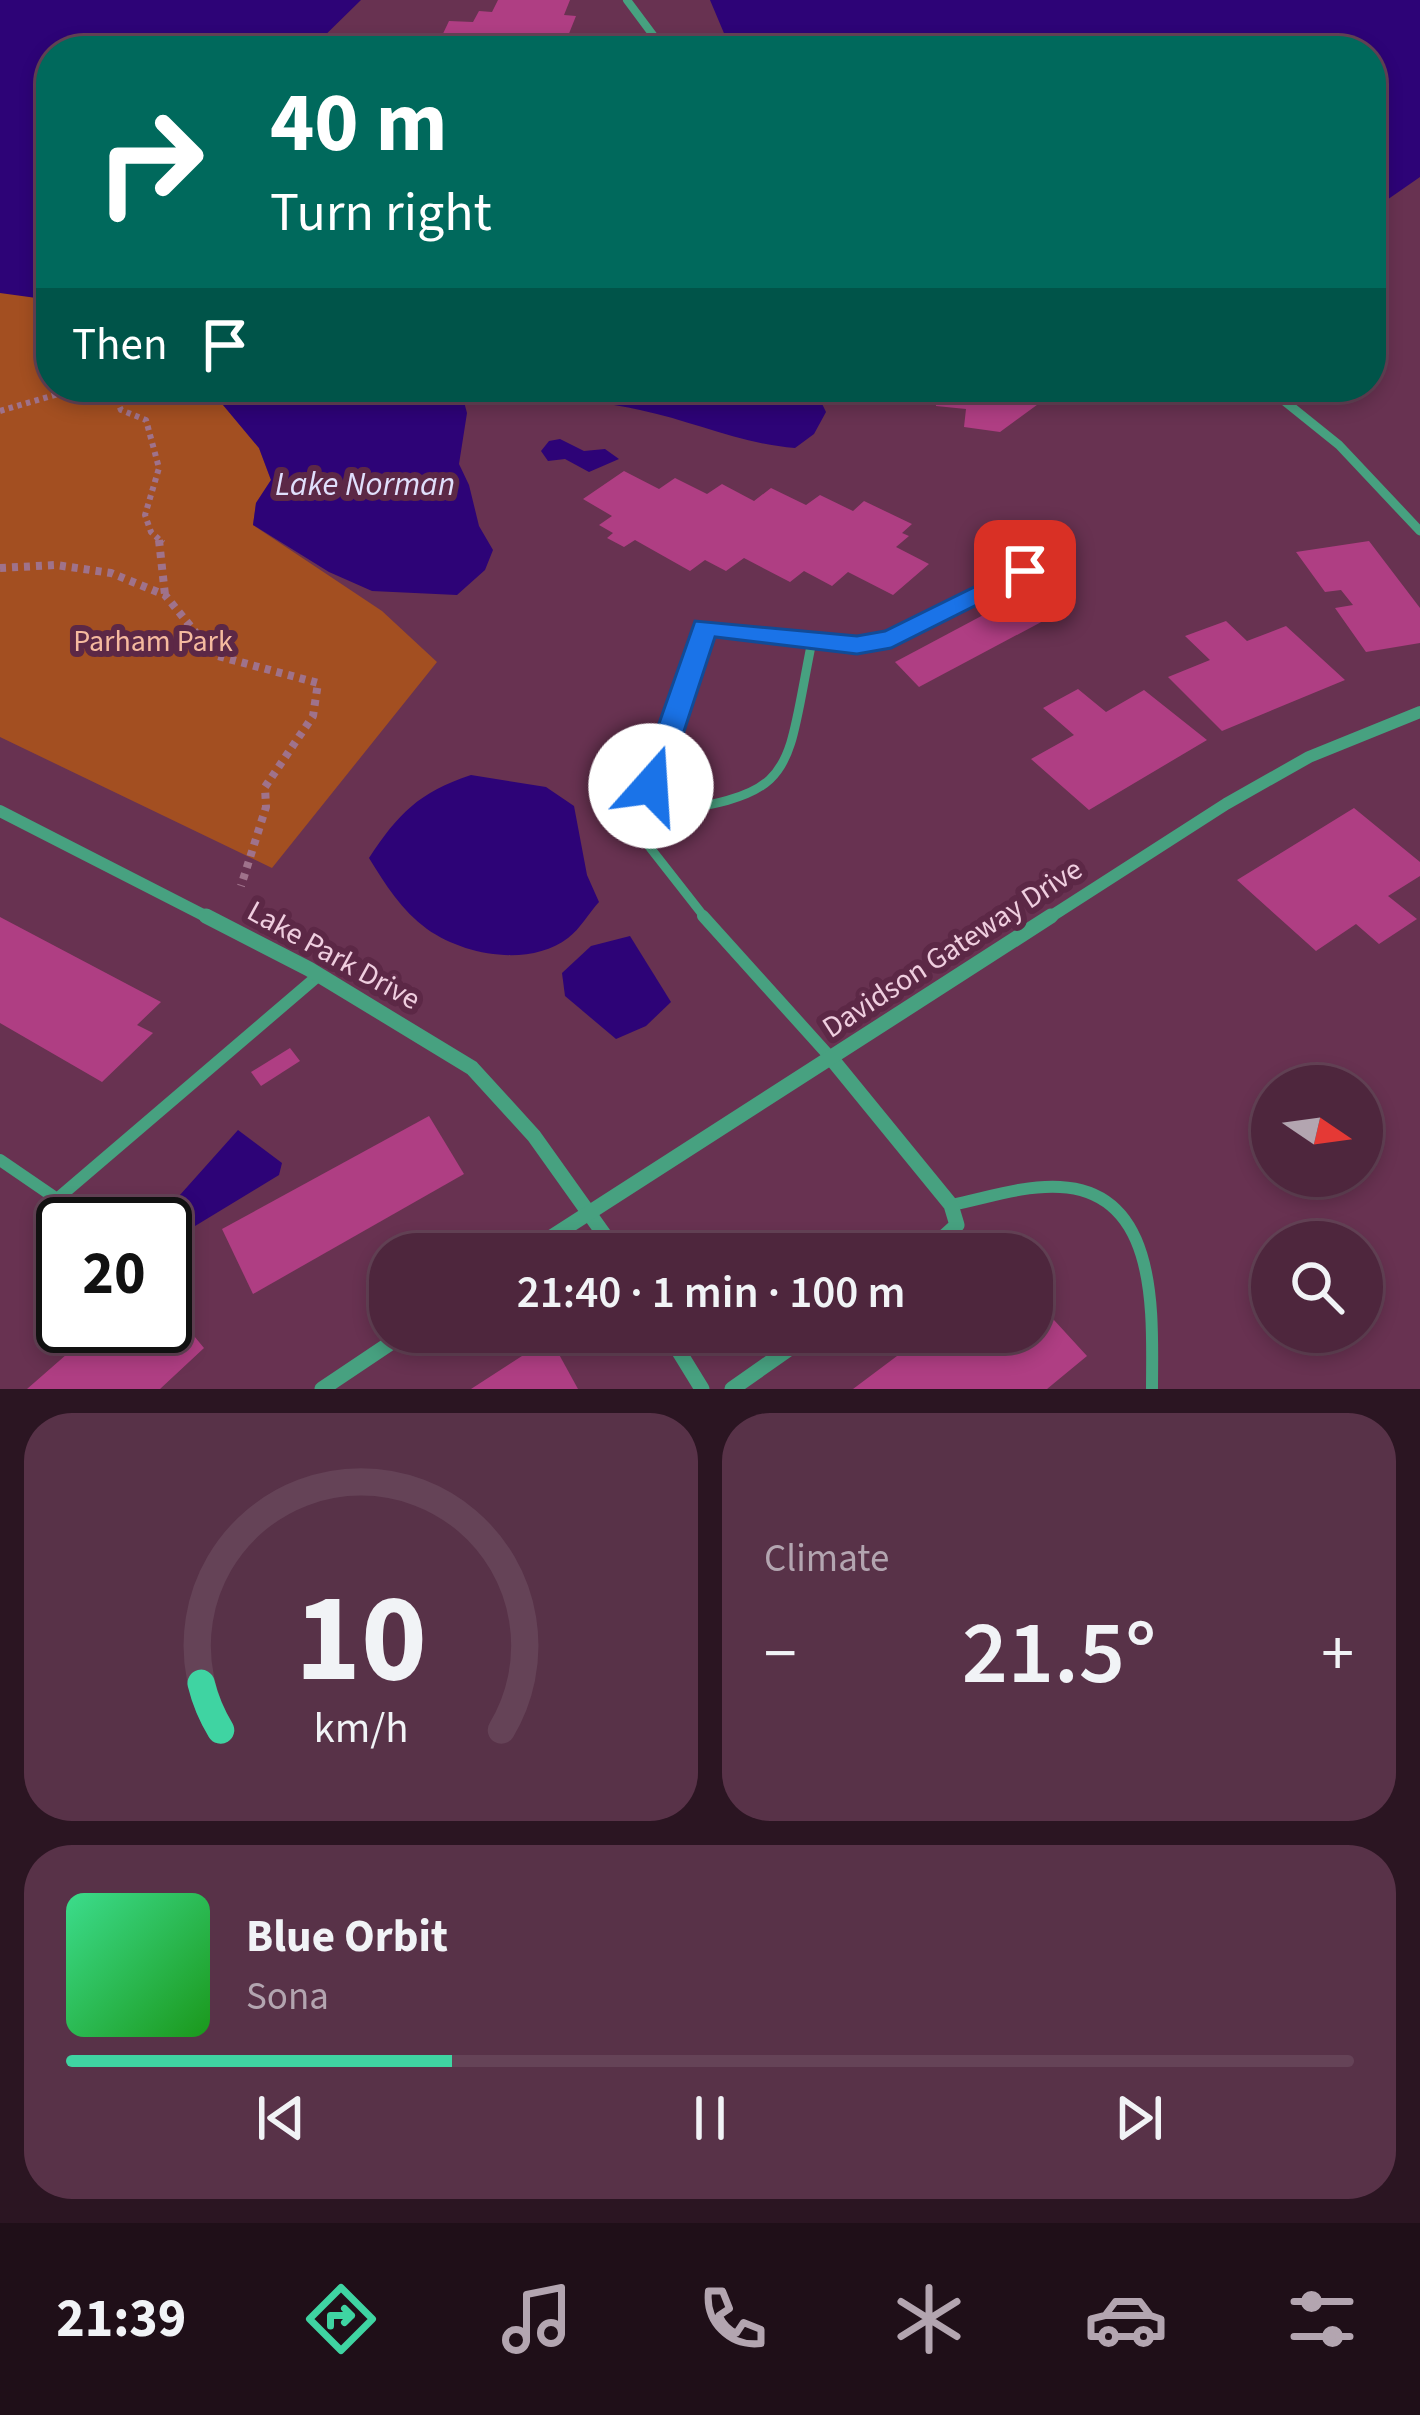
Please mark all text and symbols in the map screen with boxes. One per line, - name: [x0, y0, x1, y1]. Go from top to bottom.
- text: 40 m: [270, 64, 448, 184]
- icon: right: [72, 84, 228, 240]
- text: Turn right: [270, 175, 492, 252]
- icon: arrive: [192, 312, 258, 378]
- text: Then: [72, 313, 168, 377]
- water label: Lake Norman: [275, 461, 455, 508]
- pin: [974, 520, 1076, 622]
- icon: arrive: [992, 538, 1058, 604]
- park label: Parham Park: [73, 620, 233, 663]
- position arrow: [588, 723, 714, 849]
- street label: Davidson Gateway Drive: [814, 848, 1091, 1049]
- street label: Lake Park Drive: [239, 890, 428, 1021]
- north arrow: [1251, 1065, 1383, 1197]
- map controls: [1251, 1065, 1383, 1353]
- speed limit sign: 20: [36, 1197, 192, 1353]
- button: search: [1251, 1221, 1383, 1353]
- text: 21:40 · 1 min · 100 m: [517, 1261, 905, 1325]
- text: Climate: [764, 1531, 889, 1587]
- text: 10: [295, 1551, 427, 1729]
- text: 21.5°: [962, 1590, 1156, 1718]
- text: −: [764, 1607, 797, 1701]
- text: +: [1321, 1607, 1354, 1701]
- text: km/h: [313, 1698, 409, 1759]
- text: Blue Orbit: [246, 1905, 448, 1969]
- text: Sona: [246, 1969, 329, 2025]
- icon: previous: [248, 2085, 314, 2151]
- icon: pause: [677, 2085, 743, 2151]
- icon: next: [1106, 2085, 1172, 2151]
- icon: directions: [299, 2277, 383, 2361]
- icon: music: [495, 2277, 579, 2361]
- icon: phone: [691, 2277, 775, 2361]
- icon: climate: [887, 2277, 971, 2361]
- icon: car: [1084, 2277, 1168, 2361]
- icon: filters: [1280, 2277, 1364, 2361]
- text: 21:39: [56, 2281, 186, 2358]

